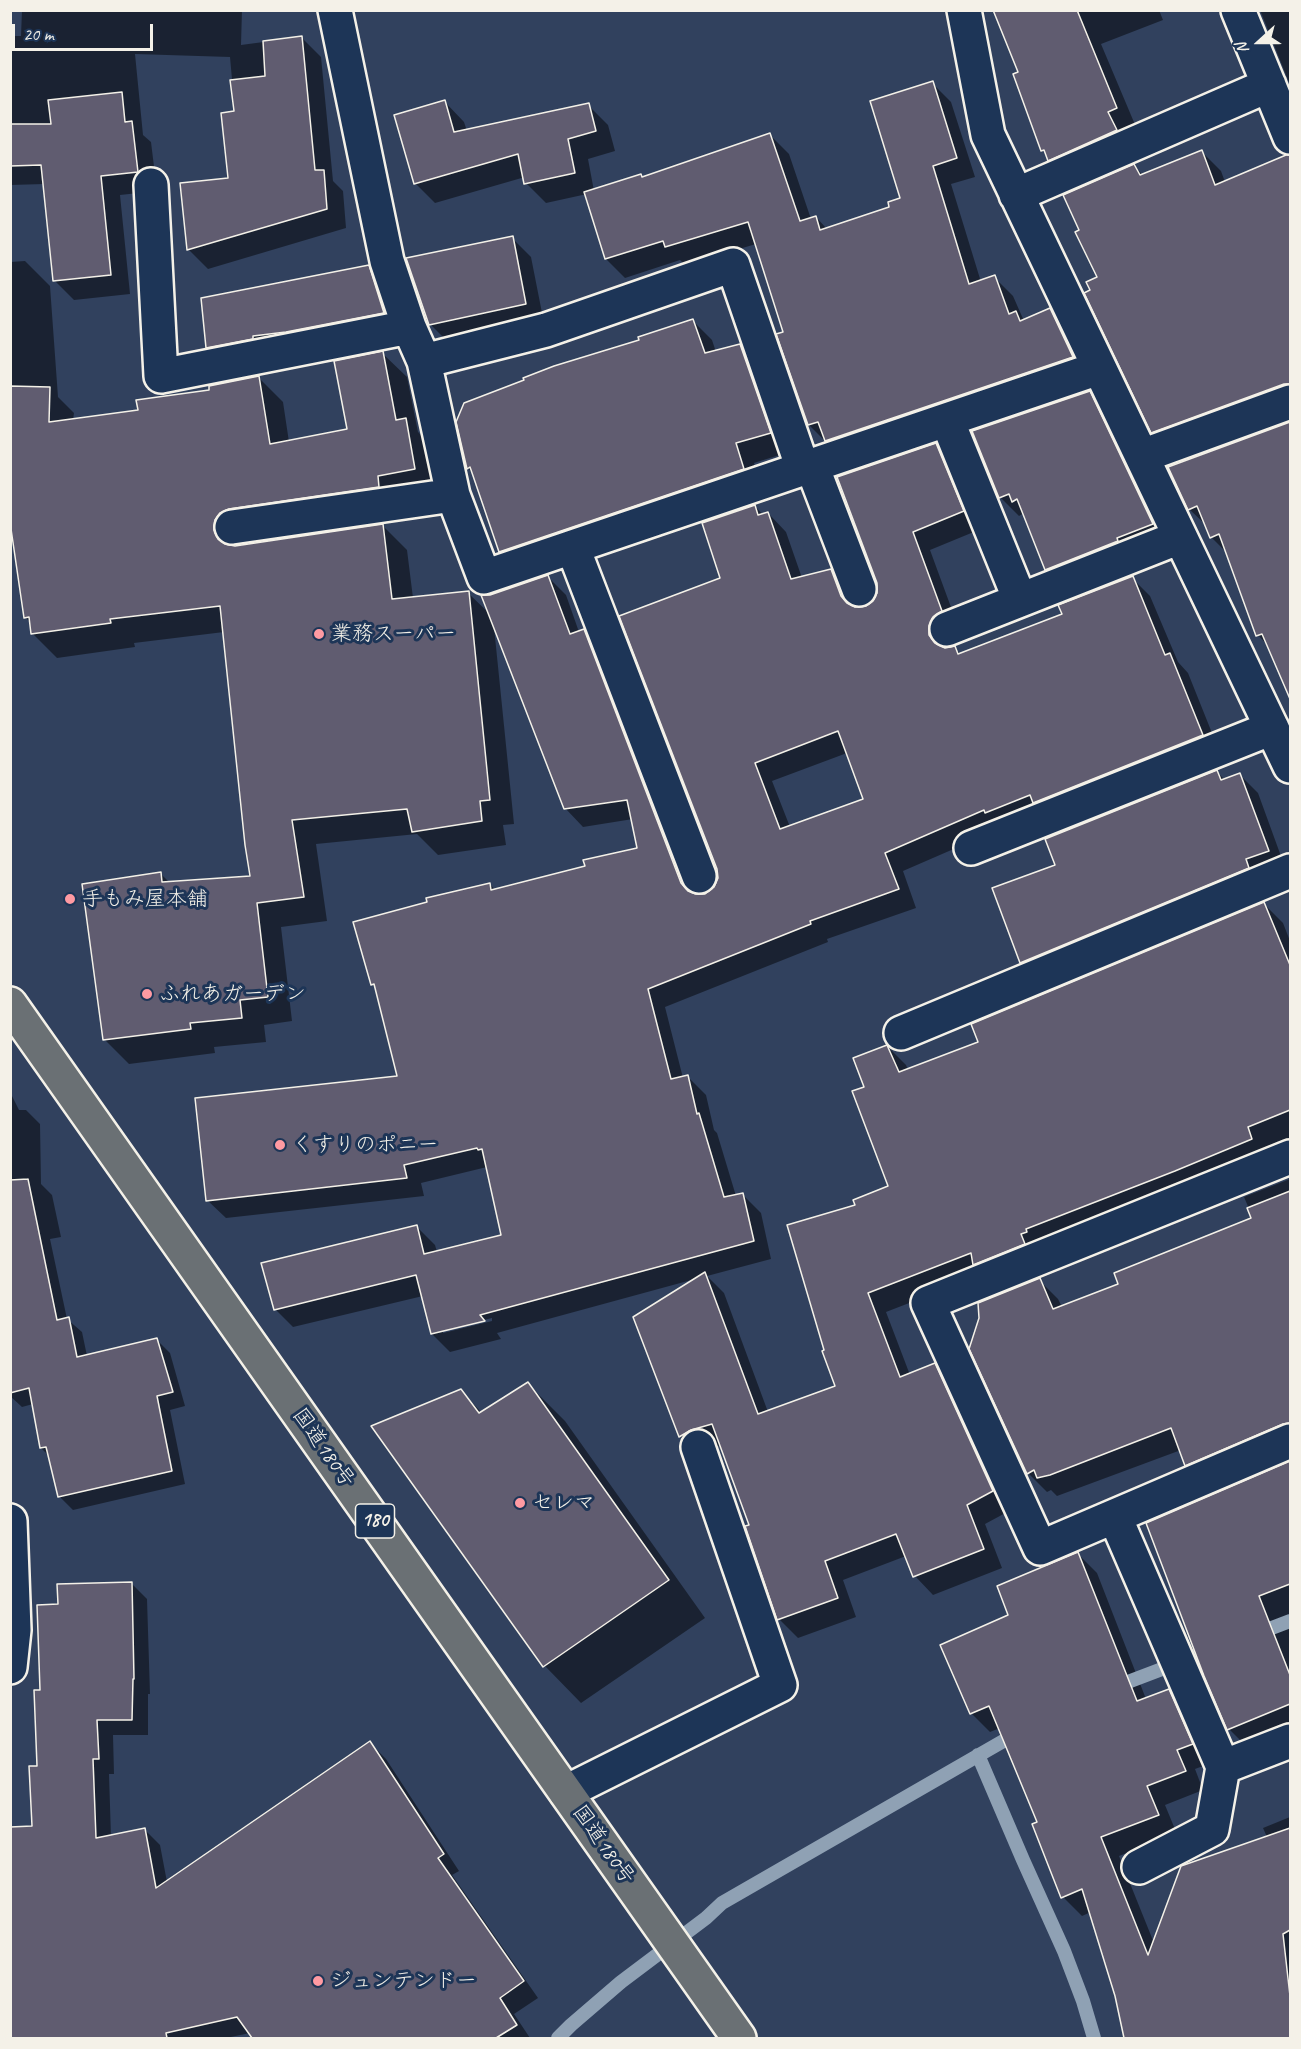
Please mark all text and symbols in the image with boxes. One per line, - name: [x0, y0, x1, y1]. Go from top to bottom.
- scale bar: [15, 12, 156, 50]
- north arrow: [1229, 12, 1289, 72]
- text: 20 m: [23, 23, 54, 45]
- text: N: [1231, 40, 1253, 57]
- place label: 業務スーパー: [331, 621, 456, 647]
- marker: 業務スーパー: [312, 627, 326, 641]
- place label: 手もみ屋本舗: [82, 886, 208, 912]
- marker: 手もみ屋本舗: [63, 892, 77, 906]
- place label: ふれあガーデン: [159, 981, 306, 1007]
- marker: ふれあガーデン: [140, 987, 154, 1001]
- place label: くすりのポニー: [292, 1132, 439, 1158]
- marker: くすりのポニー: [273, 1138, 287, 1152]
- street label: 国道180号: [286, 1403, 360, 1493]
- place label: セレマ: [532, 1490, 595, 1516]
- marker: セレマ: [513, 1496, 527, 1510]
- road number: 180: [356, 1504, 394, 1538]
- street label: 国道180号: [566, 1800, 640, 1890]
- place label: ジュンテンドー: [330, 1968, 477, 1994]
- marker: ジュンテンドー: [311, 1974, 325, 1988]

